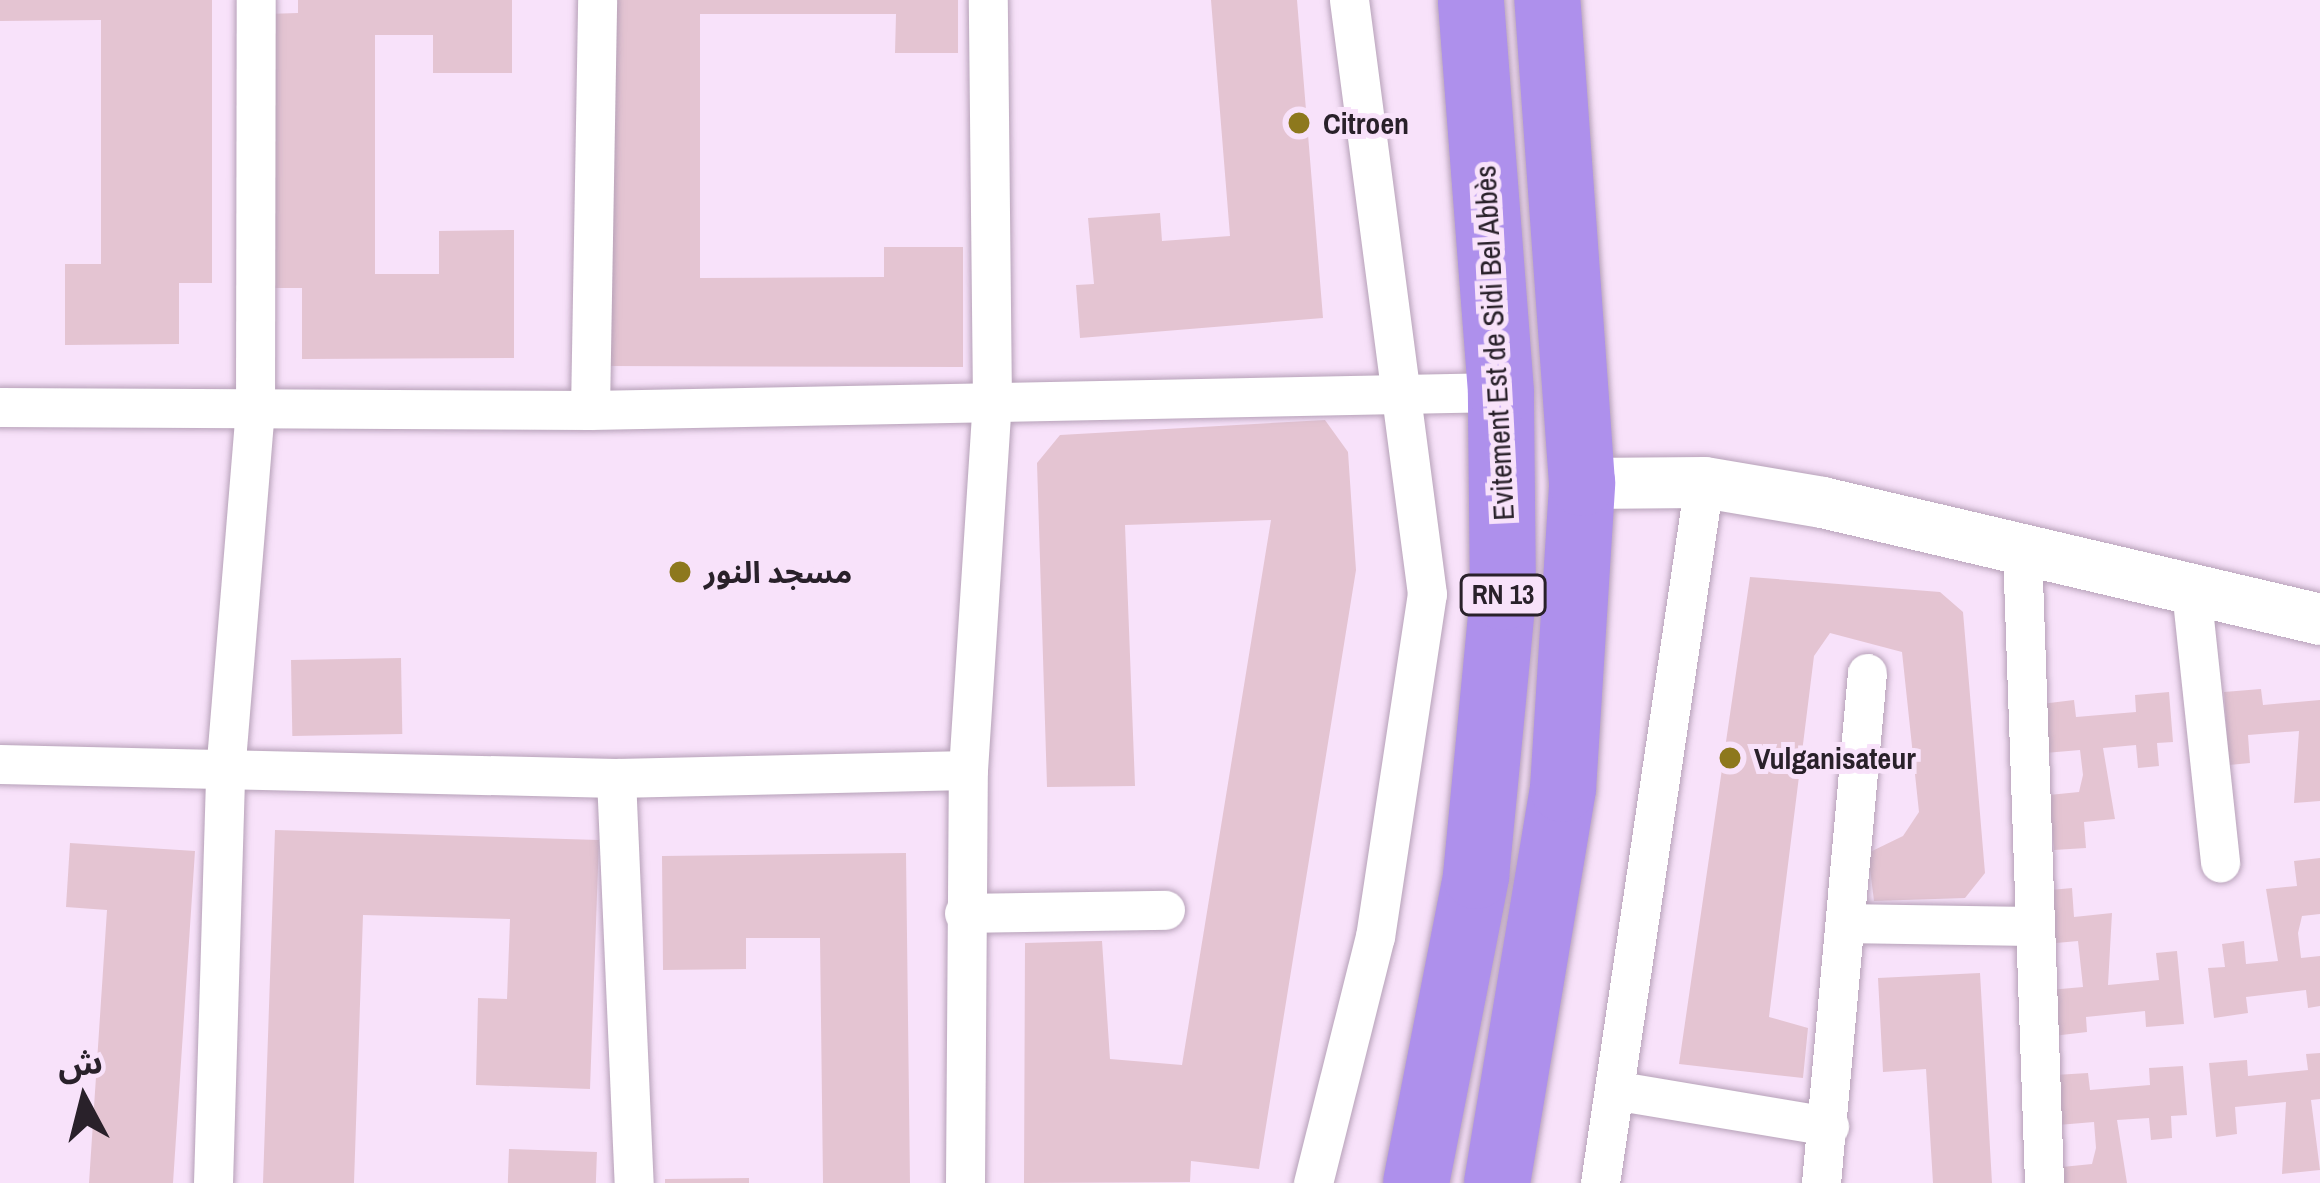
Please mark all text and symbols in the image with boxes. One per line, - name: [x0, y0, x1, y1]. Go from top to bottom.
- place label: Citroen: [1323, 105, 1409, 141]
- marker: Citroen: [1286, 110, 1312, 136]
- street label: Evitement Est de Sidi Bel Abbès: [1467, 164, 1521, 522]
- place label: مسجد النور: [704, 554, 852, 590]
- marker: مسجد النور: [667, 559, 693, 585]
- road number: RN 13: [1458, 574, 1548, 616]
- place label: Vulganisateur: [1754, 740, 1916, 776]
- marker: Vulganisateur: [1717, 745, 1743, 771]
- north arrow: [24, 1039, 144, 1159]
- text: ش: [54, 1039, 105, 1088]

